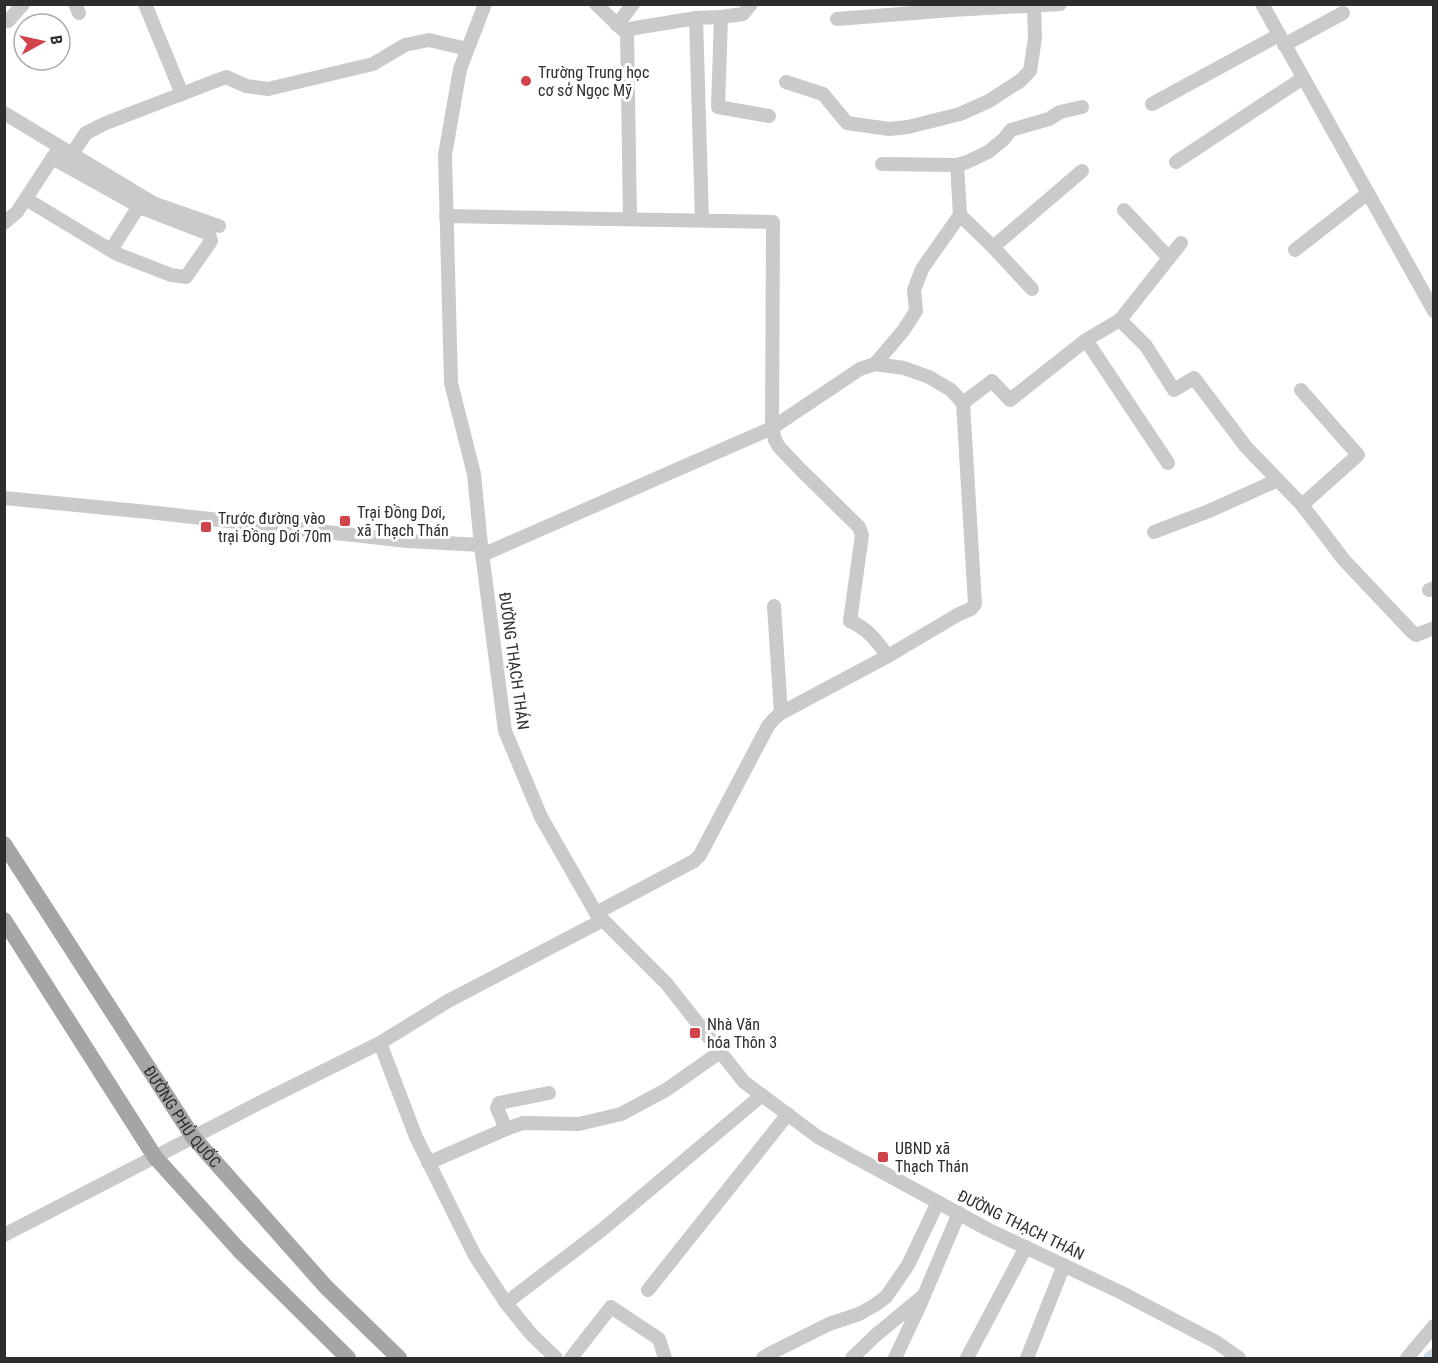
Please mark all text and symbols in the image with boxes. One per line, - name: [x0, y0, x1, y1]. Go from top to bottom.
- north arrow: [12, 12, 72, 72]
- text: B: [46, 34, 66, 46]
- place label: Trường Trung học cơ sở Ngọc Mỹ: [538, 63, 649, 100]
- marker: Trường Trung học cơ sở Ngọc Mỹ: [519, 74, 533, 88]
- place label: Trại Đồng Dơi, xã Thạch Thán: [357, 503, 449, 540]
- place label: Trước đường vào trại Đồng Dơi 70m: [218, 509, 331, 546]
- marker: Trại Đồng Dơi, xã Thạch Thán: [338, 514, 352, 528]
- marker: Trước đường vào trại Đồng Dơi 70m: [199, 520, 213, 534]
- street label: ĐƯỜNG THẠCH THÁN: [495, 591, 533, 731]
- place label: Nhà Văn hóa Thôn 3: [707, 1015, 777, 1052]
- marker: Nhà Văn hóa Thôn 3: [688, 1026, 702, 1040]
- street label: ĐƯỜNG PHỦ QUỐC: [140, 1062, 225, 1171]
- place label: UBND xã Thạch Thán: [895, 1139, 969, 1176]
- marker: UBND xã Thạch Thán: [876, 1150, 890, 1164]
- street label: ĐƯỜNG THẠCH THÁN: [954, 1186, 1088, 1264]

